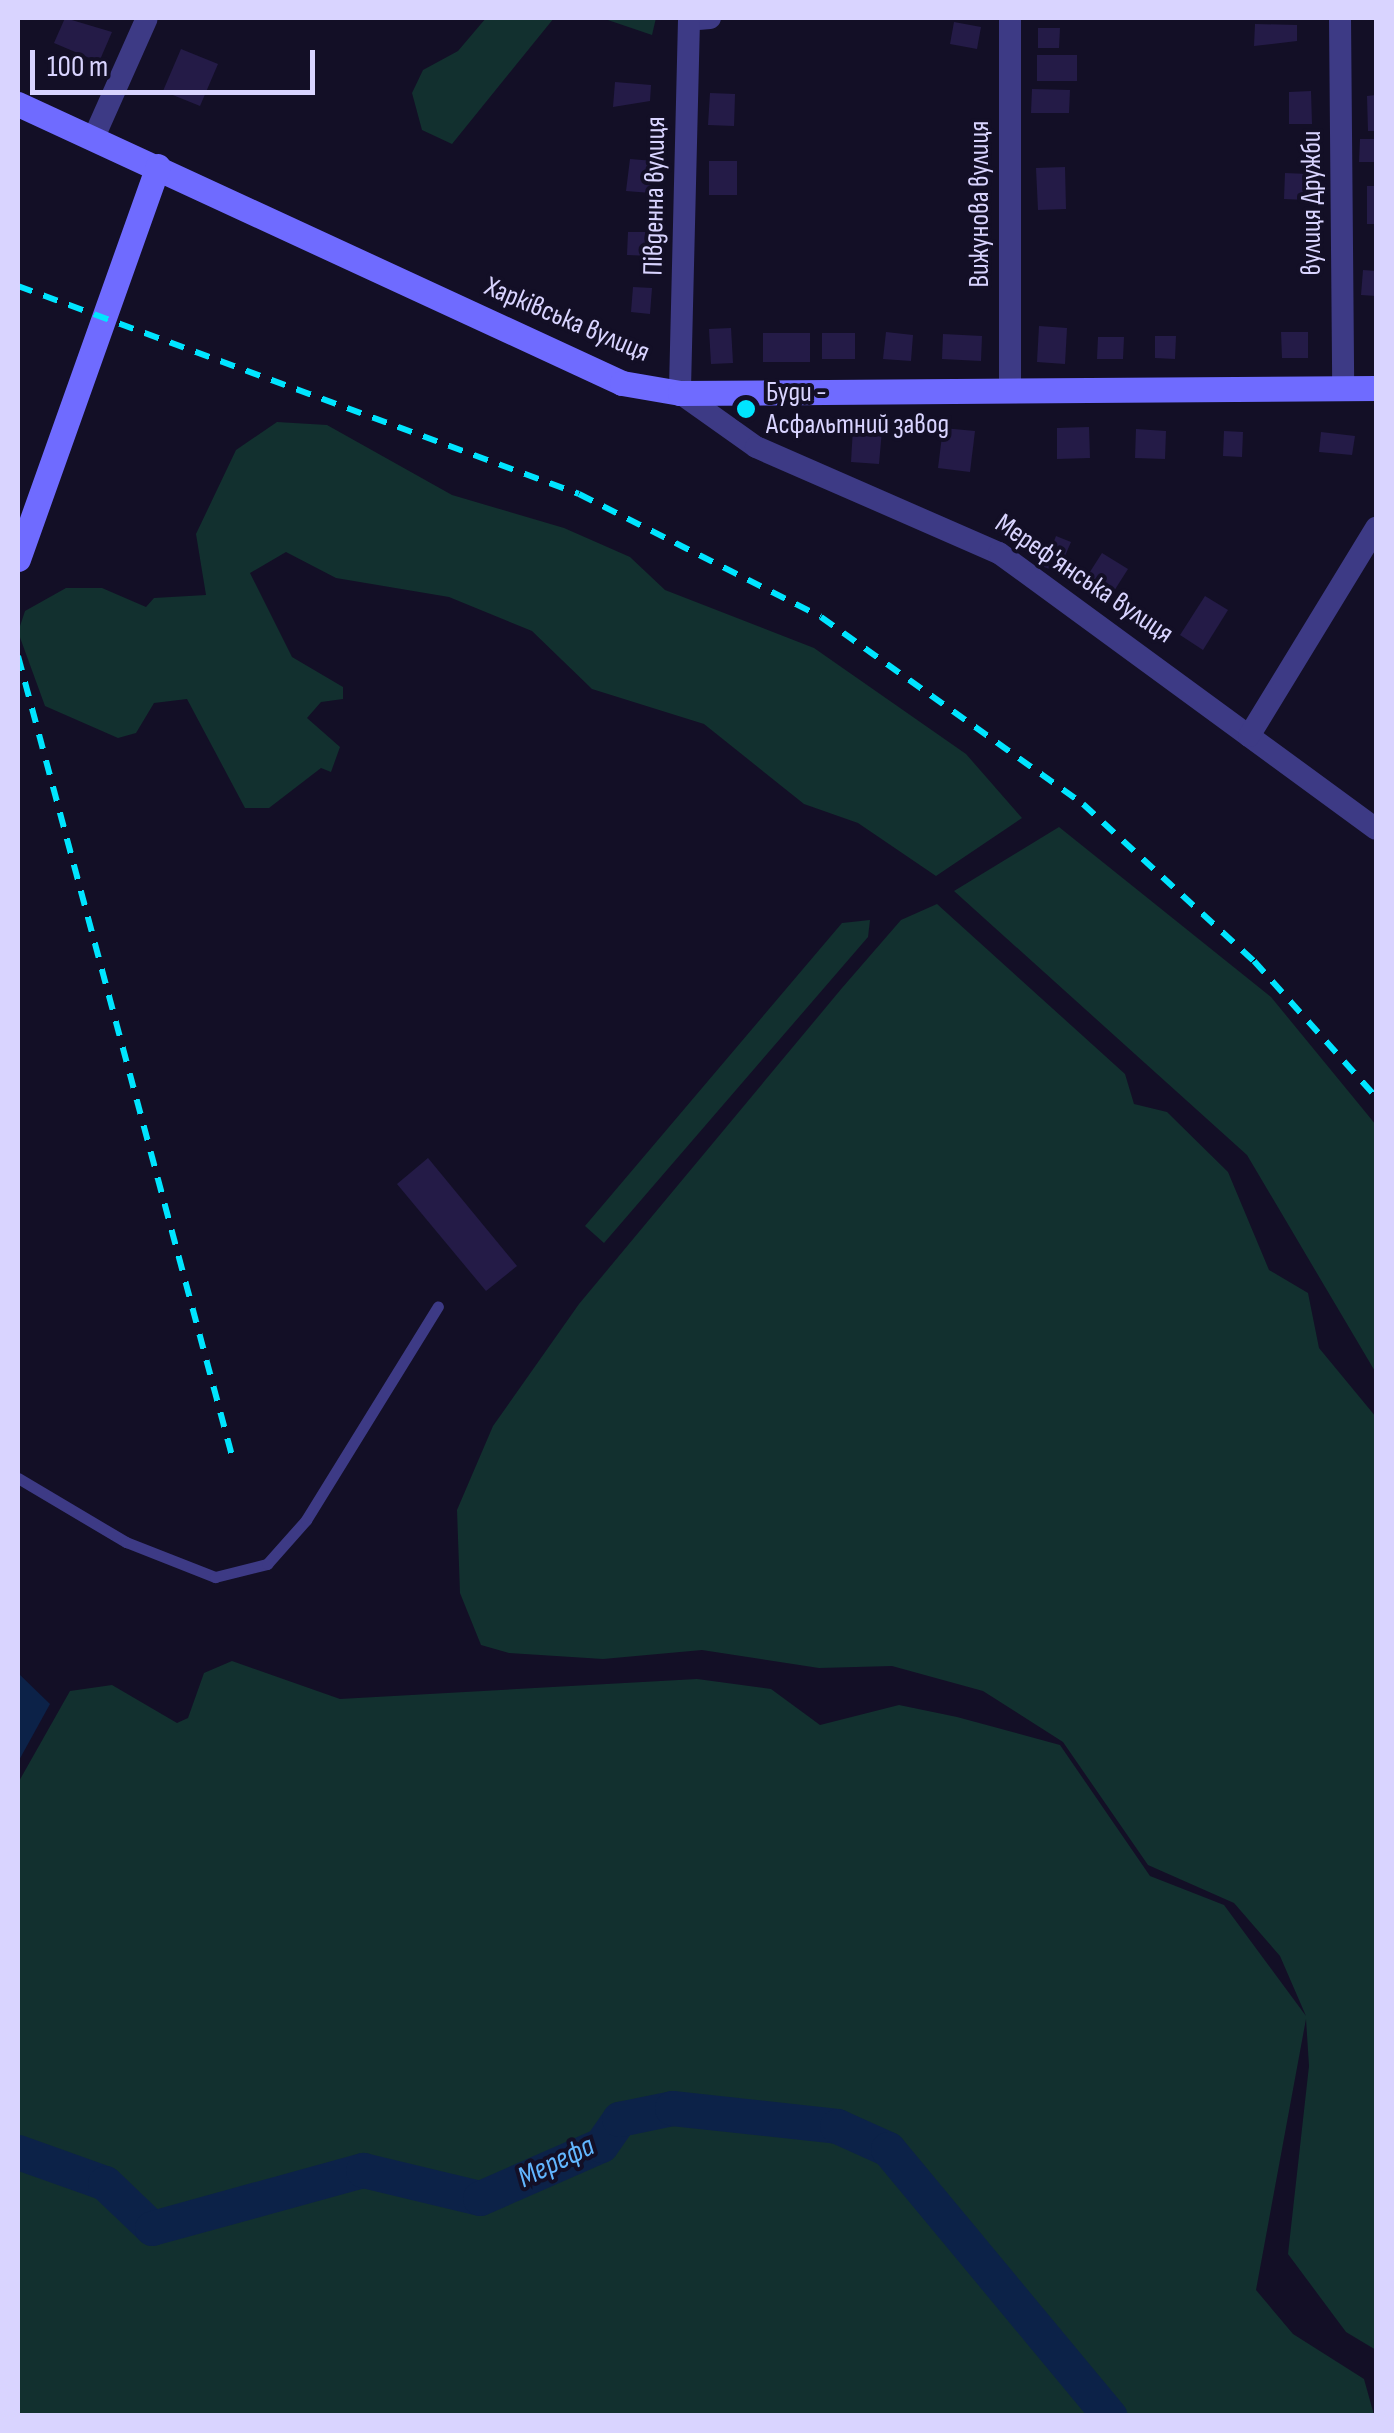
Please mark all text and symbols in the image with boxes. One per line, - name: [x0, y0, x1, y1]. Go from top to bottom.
- scale bar: [35, 30, 320, 92]
- text: 100 m: [47, 49, 108, 85]
- street label: Південна вулиця: [637, 116, 673, 276]
- street label: Вижунова вулиця: [963, 121, 997, 287]
- street label: вулиця Дружби: [1295, 130, 1329, 276]
- street label: Харківська вулиця: [479, 270, 655, 370]
- place label: Буди - Асфальтний завод: [766, 376, 949, 442]
- marker: Буди - Асфальтний завод: [735, 398, 757, 420]
- street label: Мереф'янська вулиця: [989, 507, 1179, 651]
- water label: Мерефа: [512, 2128, 600, 2196]

